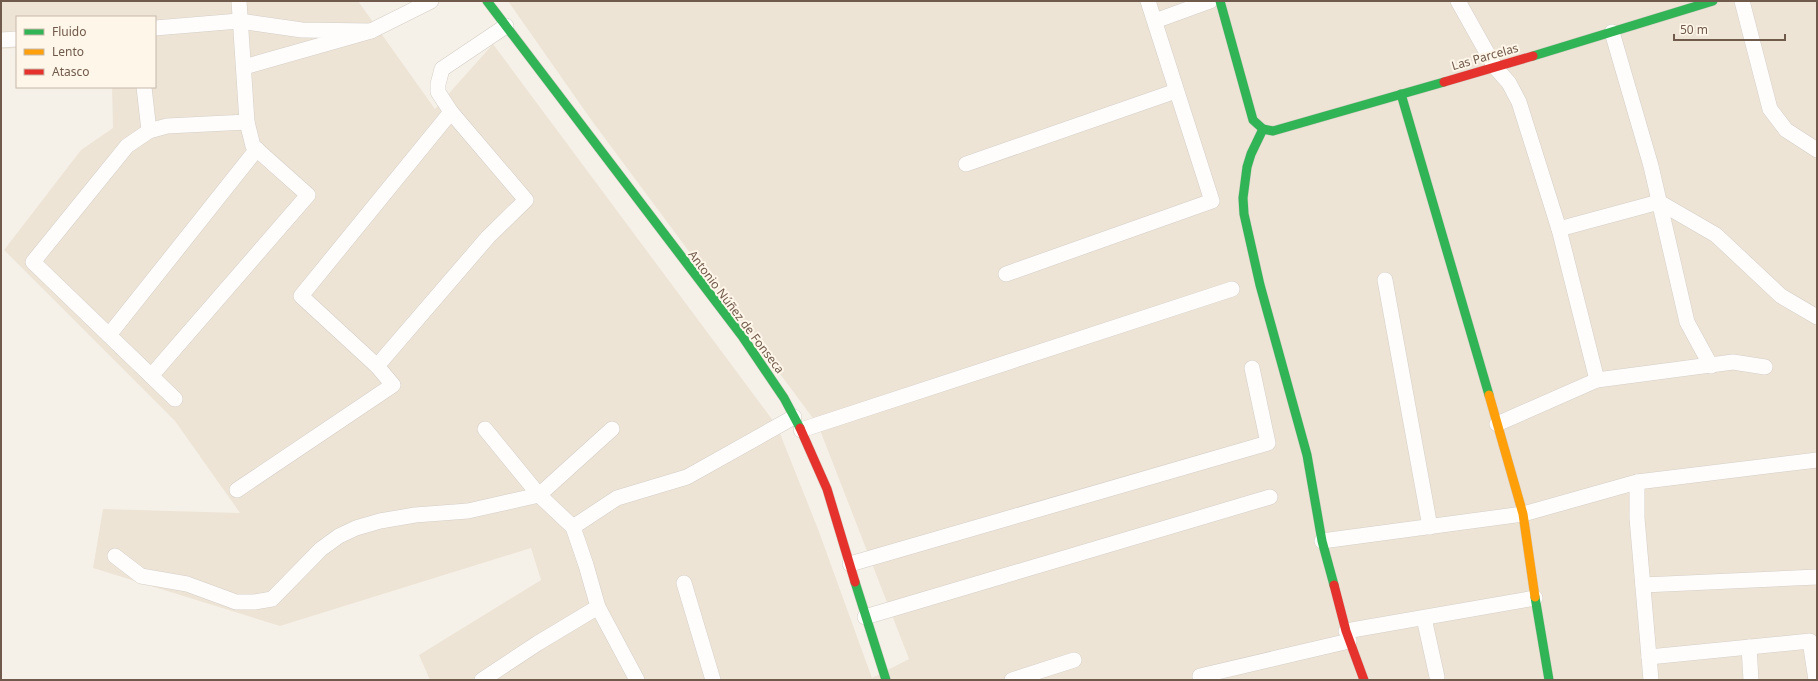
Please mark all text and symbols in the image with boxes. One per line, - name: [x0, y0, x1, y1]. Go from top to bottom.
- legend: [16, 16, 156, 88]
- scale bar: [1674, 16, 1785, 42]
- text: 50 m: [1680, 21, 1708, 38]
- text: Fluido: [52, 23, 86, 40]
- street label: Las Parcelas: [1449, 39, 1520, 74]
- text: Lento: [52, 43, 84, 60]
- text: Atasco: [52, 63, 90, 80]
- street label: Antonio Núñez de Fonseca: [684, 247, 788, 377]

